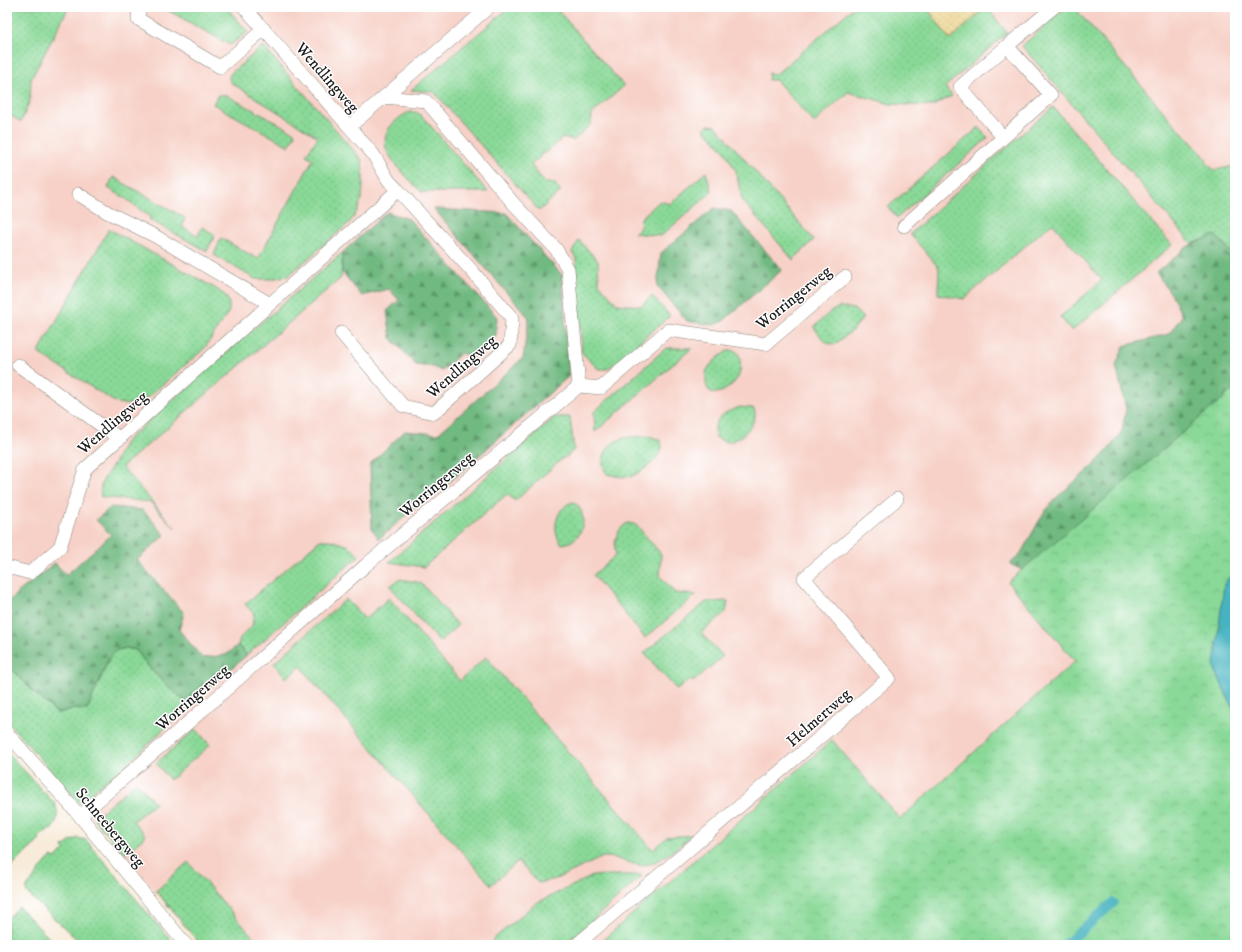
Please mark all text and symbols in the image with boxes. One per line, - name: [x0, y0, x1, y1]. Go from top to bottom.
- street label: Wendlingweg: [291, 38, 363, 117]
- street label: Worringerweg: [751, 261, 835, 335]
- street label: Wendlingweg: [422, 331, 501, 403]
- street label: Wendlingweg: [73, 387, 152, 459]
- street label: Worringerweg: [395, 448, 478, 522]
- street label: Worringerweg: [151, 660, 234, 736]
- street label: Helmertweg: [782, 684, 855, 751]
- street label: Schneebergweg: [71, 784, 150, 872]

